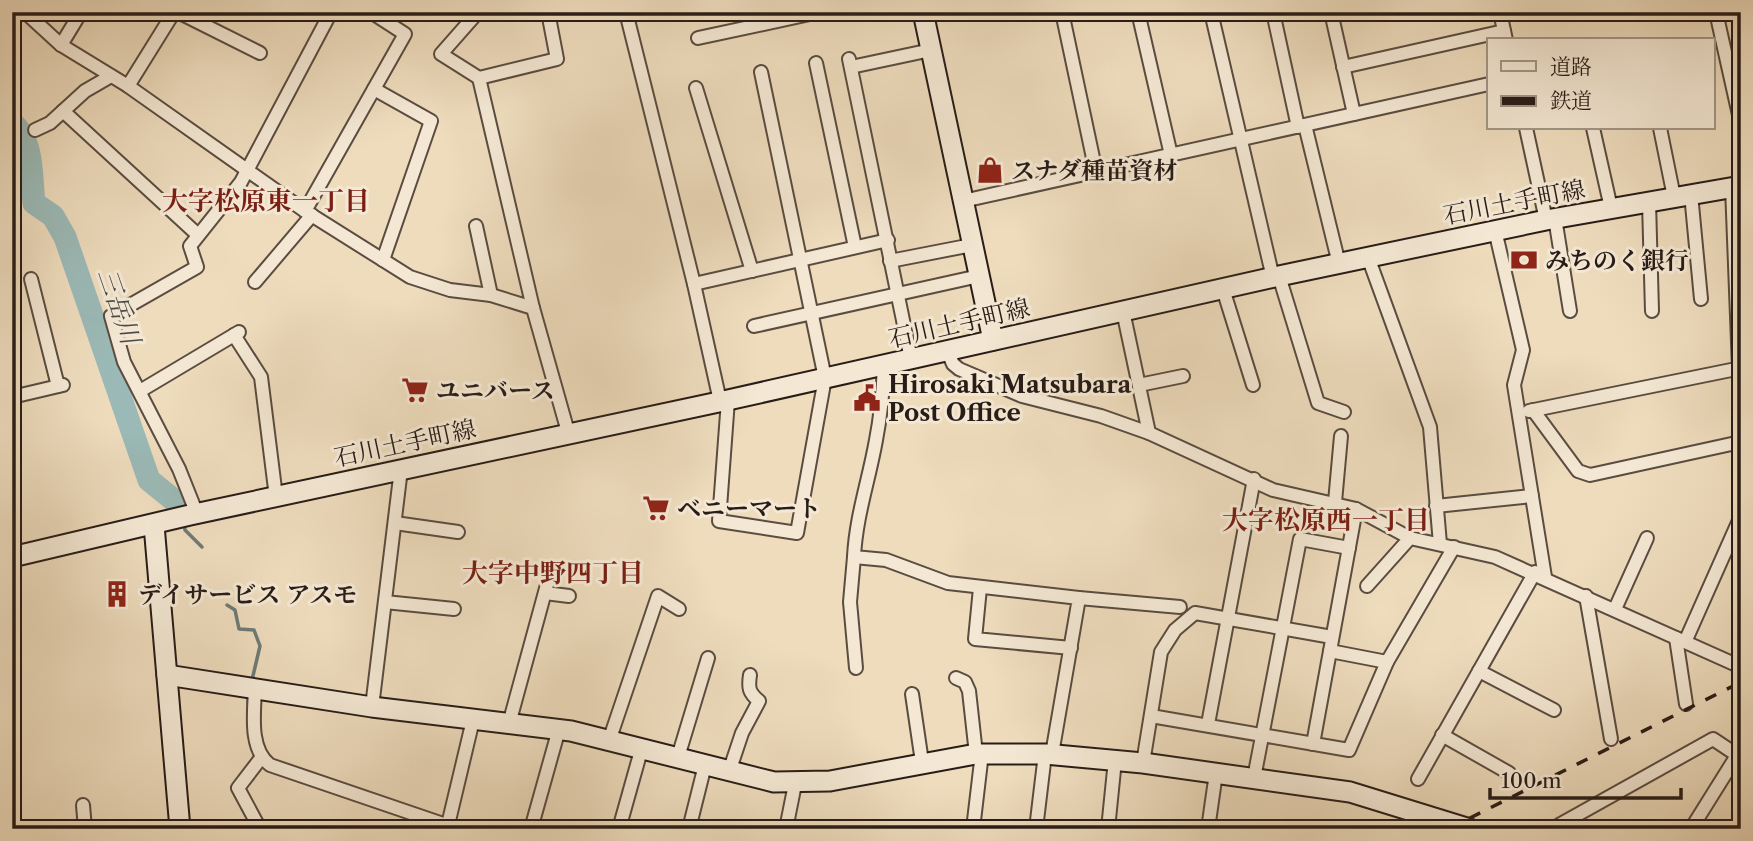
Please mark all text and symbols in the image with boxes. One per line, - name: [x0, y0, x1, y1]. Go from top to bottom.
- legend: [1487, 38, 1714, 130]
- text: 道路: [1550, 54, 1592, 79]
- text: 鉄道: [1550, 88, 1592, 113]
- shop icon: スナダ種苗資材: [975, 155, 1005, 185]
- place label: スナダ種苗資材: [1011, 156, 1177, 185]
- street label: 石川土手町線: [1441, 174, 1587, 230]
- district label: 大字松原東一丁目: [162, 185, 370, 217]
- bank icon: みちのく銀行: [1509, 245, 1539, 275]
- place label: みちのく銀行: [1545, 246, 1689, 275]
- water label: 三岳川: [91, 264, 148, 351]
- street label: 石川土手町線: [886, 293, 1032, 353]
- place label: Hirosaki Matsubara Post Office: [888, 370, 1133, 427]
- supermarket icon: ユニバース: [400, 375, 430, 405]
- place label: ユニバース: [436, 376, 555, 405]
- public building icon: Hirosaki Matsubara Post Office: [852, 383, 882, 413]
- street label: 石川土手町線: [332, 414, 478, 472]
- supermarket icon: ベニーマート: [641, 493, 671, 523]
- place label: ベニーマート: [677, 494, 821, 523]
- district label: 大字松原西一丁目: [1222, 504, 1430, 536]
- district label: 大字中野四丁目: [462, 557, 644, 589]
- building icon: デイサービス アスモ: [102, 579, 132, 609]
- place label: デイサービス アスモ: [138, 580, 357, 609]
- scale bar: [1490, 757, 1681, 801]
- text: 100 m: [1501, 768, 1562, 793]

